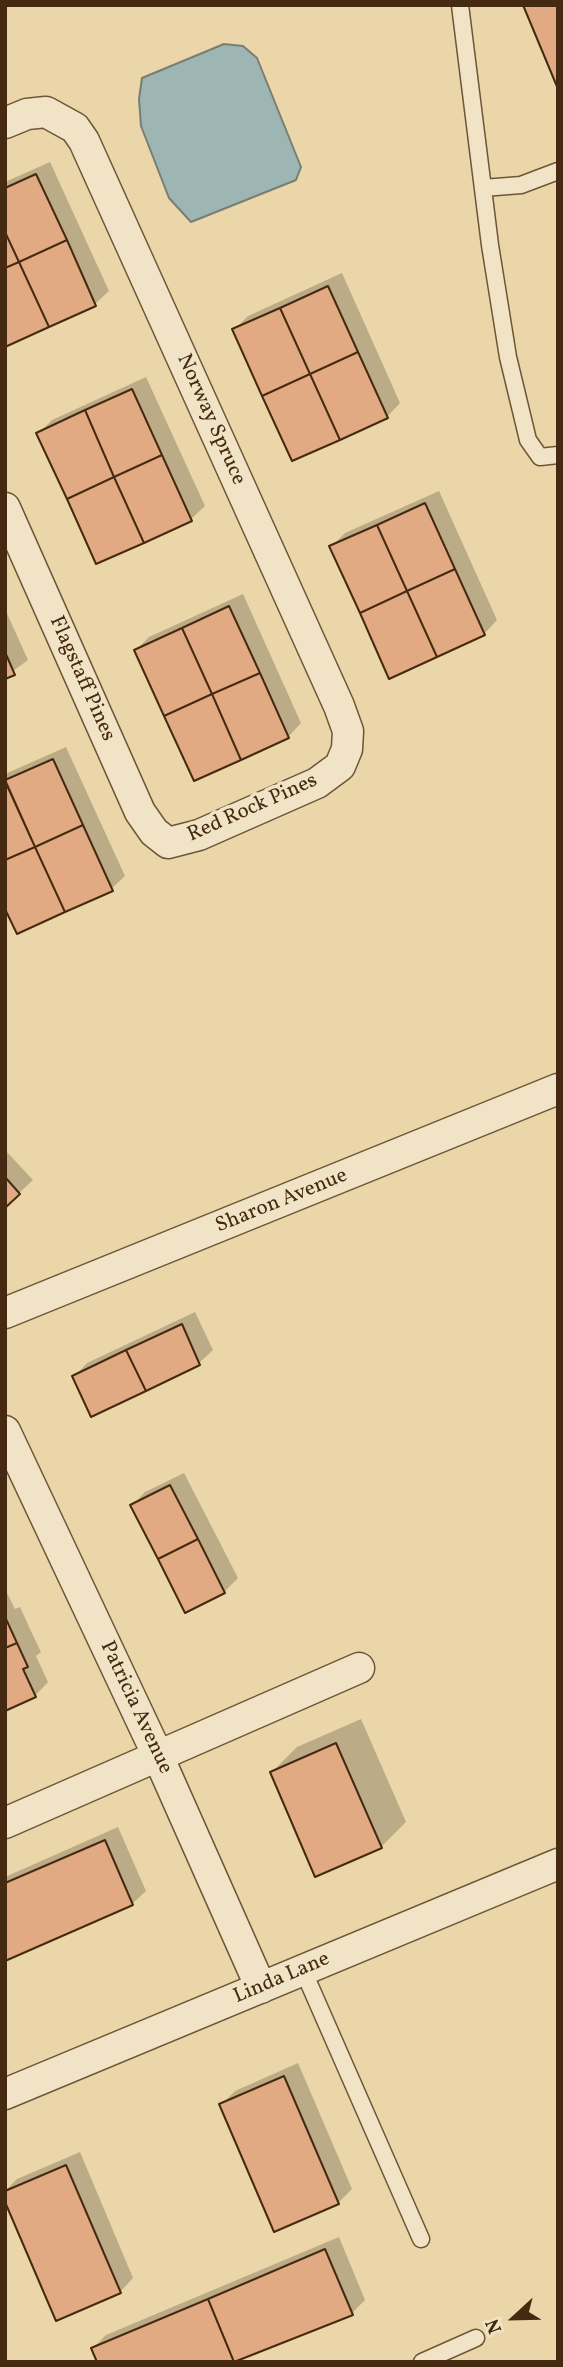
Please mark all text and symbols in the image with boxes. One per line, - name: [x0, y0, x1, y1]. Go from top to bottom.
- street label: Norway Spruce: [170, 351, 250, 489]
- street label: Flagstaff Pines: [42, 613, 120, 745]
- street label: Red Rock Pines: [184, 769, 322, 849]
- street label: Sharon Avenue: [212, 1164, 352, 1240]
- street label: Patricia Avenue: [93, 1637, 177, 1779]
- street label: Linda Lane: [230, 1948, 334, 2010]
- north arrow: [479, 2283, 549, 2353]
- text: N: [480, 2315, 509, 2337]

